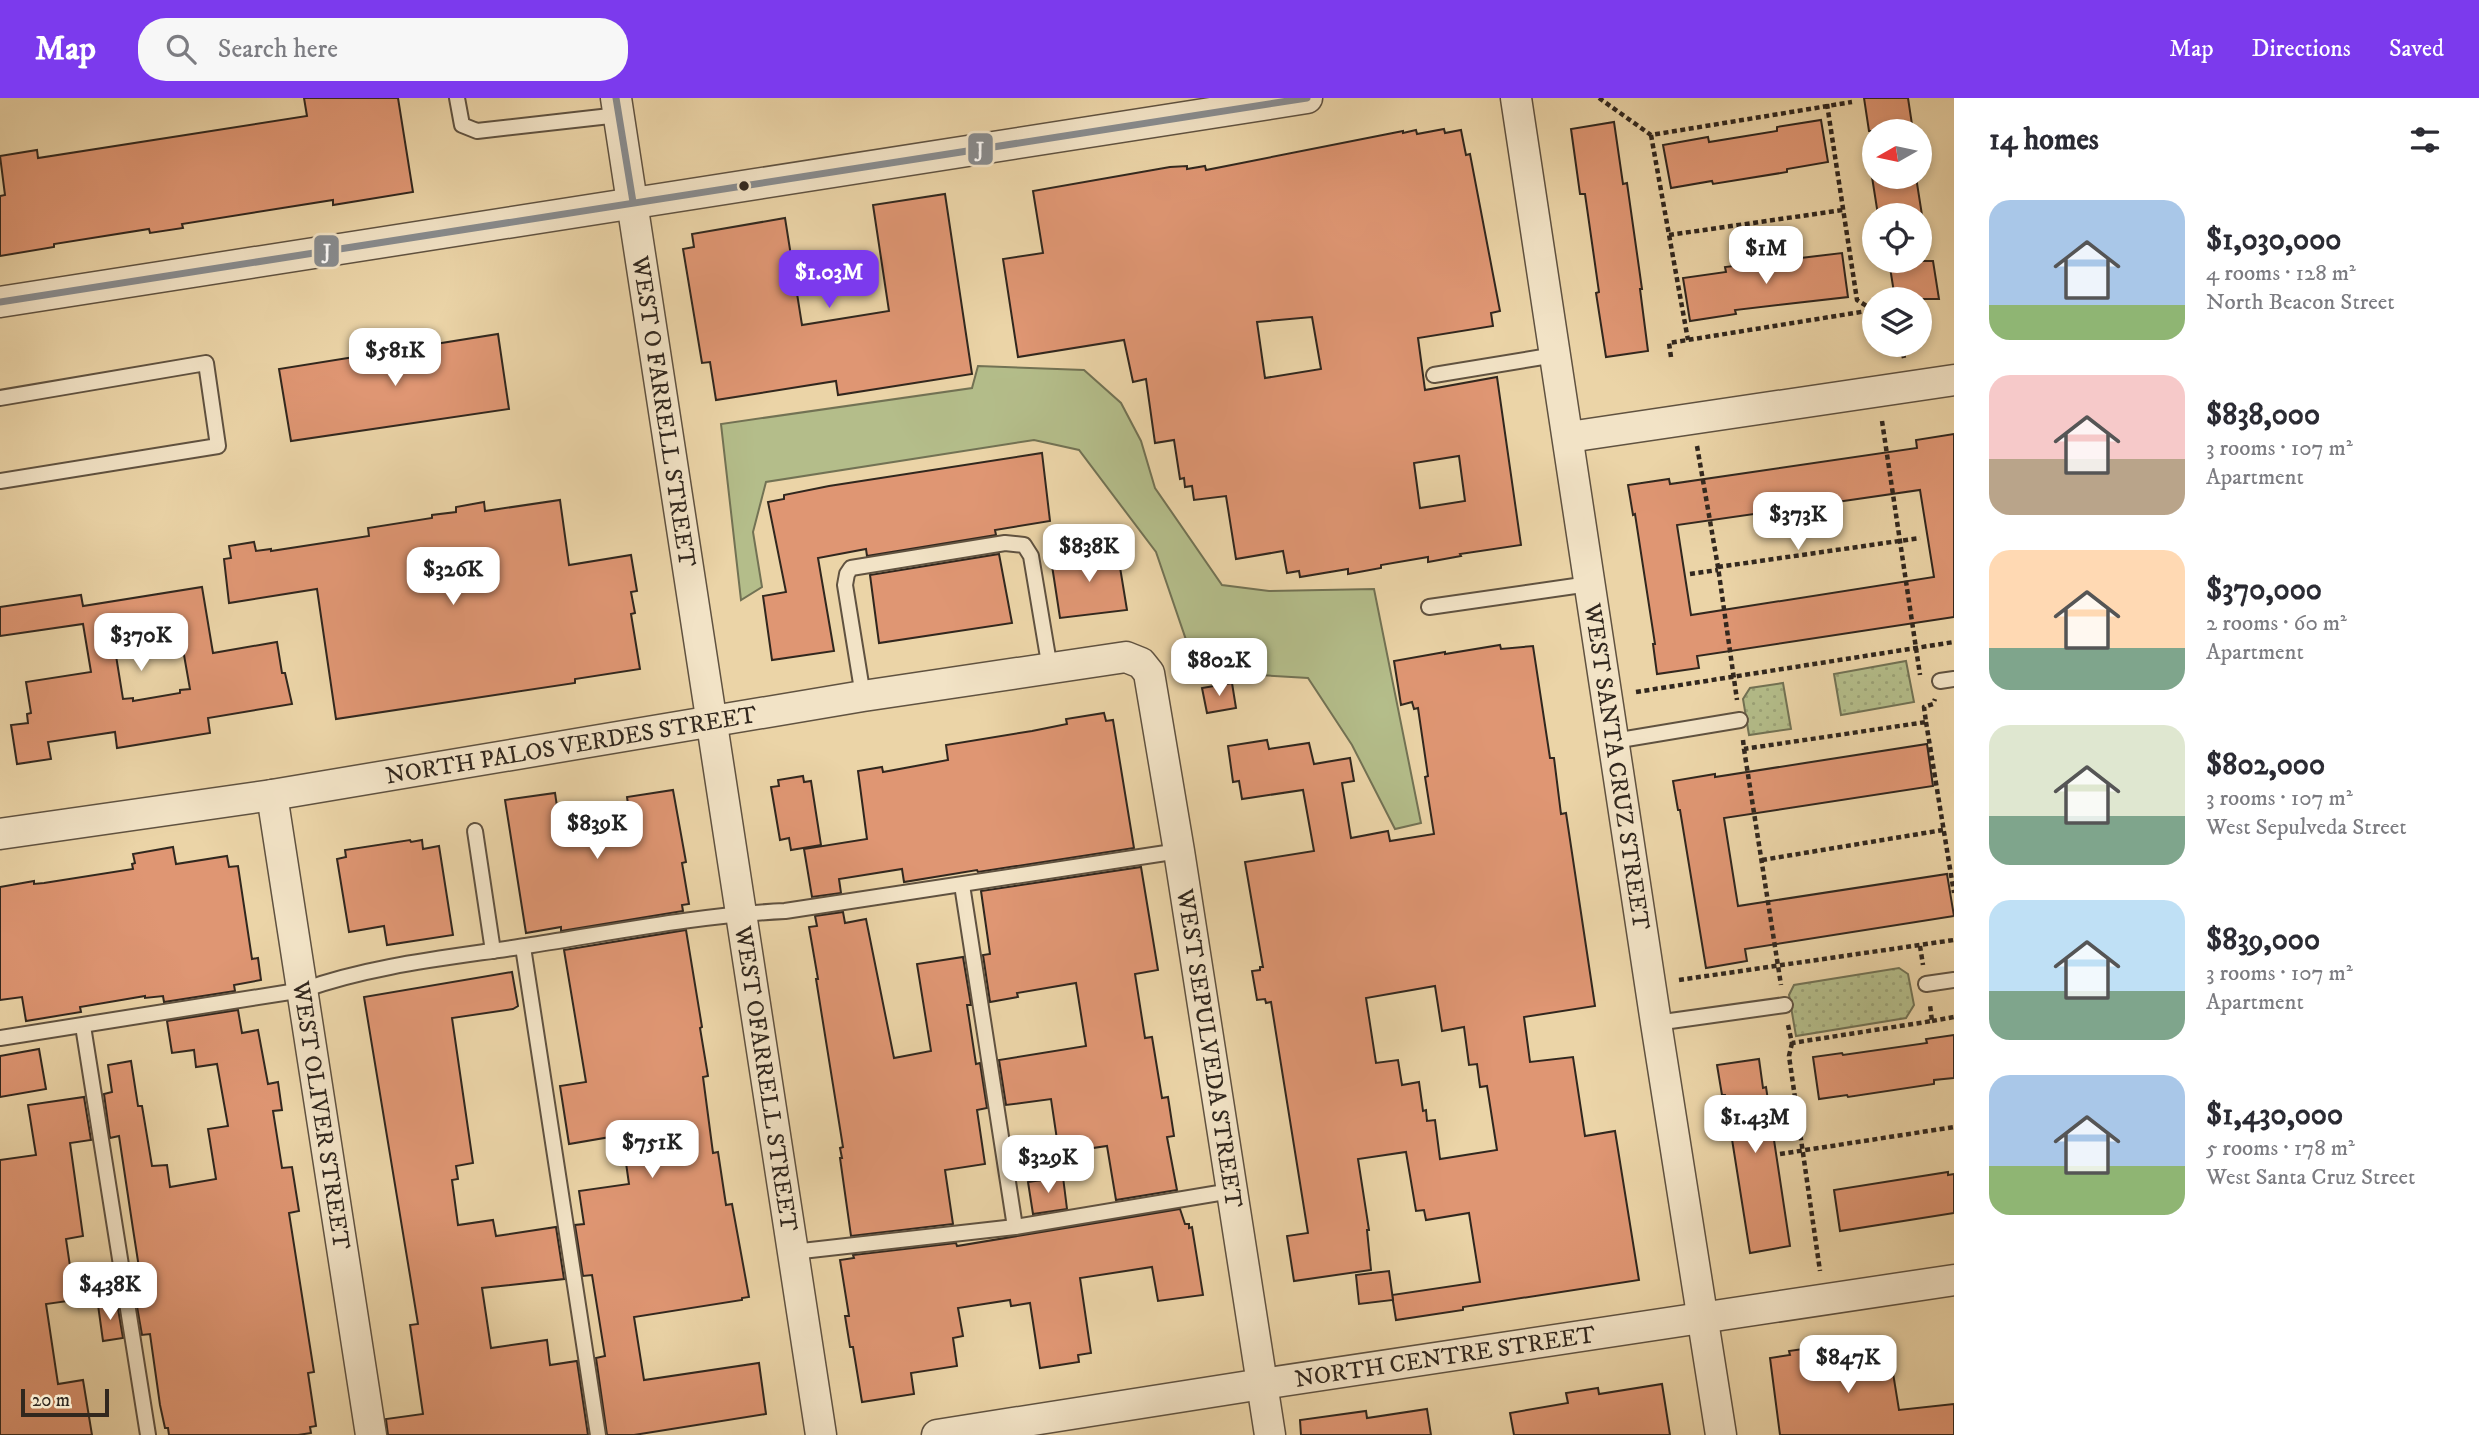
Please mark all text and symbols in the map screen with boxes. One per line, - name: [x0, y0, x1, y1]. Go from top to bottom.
- search box: [138, 18, 628, 81]
- text: Map: [35, 29, 96, 70]
- icon: search: [162, 30, 200, 68]
- text: Search here: [218, 33, 338, 66]
- text: Map: [2169, 34, 2214, 64]
- text: Directions: [2252, 34, 2351, 64]
- text: Saved: [2389, 34, 2444, 64]
- north arrow: [1862, 119, 1932, 189]
- map controls: [1862, 119, 1932, 357]
- icon: filters: [2406, 121, 2444, 159]
- text: 14 homes: [1989, 122, 2099, 159]
- line badge: J: [967, 132, 994, 166]
- text: J: [974, 139, 984, 162]
- unlabelled marker: [737, 179, 751, 193]
- button: locate: [1862, 203, 1932, 273]
- text: $1,030,000: [2206, 222, 2341, 259]
- pin: $1M: [1732, 226, 1800, 286]
- icon: home: [2045, 228, 2129, 312]
- line badge: J: [313, 234, 340, 268]
- text: $1M: [1745, 234, 1787, 263]
- text: J: [321, 241, 331, 264]
- pin: $1.03M: [772, 250, 886, 310]
- street label: WEST O FARRELL STREET: [624, 253, 702, 569]
- text: $1.03M: [795, 258, 863, 287]
- text: 4 rooms · 128 m²: [2206, 259, 2356, 288]
- button: layers: [1862, 287, 1932, 357]
- text: North Beacon Street: [2206, 288, 2395, 317]
- pin: $581K: [346, 328, 444, 388]
- text: $581K: [365, 336, 425, 365]
- text: $838,000: [2206, 397, 2320, 434]
- icon: home: [2045, 403, 2129, 487]
- text: 3 rooms · 107 m²: [2206, 434, 2353, 463]
- text: Apartment: [2206, 463, 2304, 492]
- pin: $373K: [1749, 492, 1847, 552]
- text: $373K: [1769, 500, 1827, 529]
- pin: $838K: [1040, 524, 1138, 584]
- text: $838K: [1059, 532, 1119, 561]
- pin: $326K: [404, 547, 502, 607]
- text: $326K: [423, 555, 483, 584]
- text: $370,000: [2206, 572, 2322, 609]
- icon: home: [2045, 578, 2129, 662]
- street label: WEST SANTA CRUZ STREET: [1576, 600, 1656, 932]
- text: 2 rooms · 60 m²: [2206, 609, 2347, 638]
- pin: $370K: [92, 614, 190, 673]
- text: $370K: [110, 621, 172, 650]
- pin: $802K: [1170, 638, 1268, 698]
- text: Apartment: [2206, 638, 2304, 667]
- text: $802K: [1187, 646, 1251, 675]
- street label: NORTH PALOS VERDES STREET: [383, 700, 759, 792]
- text: $802,000: [2206, 747, 2325, 784]
- icon: home: [2045, 753, 2129, 837]
- text: 3 rooms · 107 m²: [2206, 784, 2353, 813]
- pin: $839K: [548, 802, 646, 861]
- text: $839K: [567, 809, 627, 838]
- text: West Sepulveda Street: [2206, 813, 2407, 842]
- street label: WEST SEPULVEDA STREET: [1169, 886, 1248, 1210]
- text: $839,000: [2206, 922, 2320, 959]
- street label: WEST OFARRELL STREET: [727, 923, 804, 1234]
- icon: home: [2045, 928, 2129, 1012]
- text: 3 rooms · 107 m²: [2206, 959, 2353, 988]
- street label: WEST OLIVER STREET: [285, 978, 356, 1252]
- text: Apartment: [2206, 988, 2304, 1017]
- pin: $1.43M: [1698, 1096, 1812, 1155]
- text: $1,430,000: [2206, 1097, 2343, 1134]
- text: $1.43M: [1720, 1103, 1790, 1132]
- icon: home: [2045, 1103, 2129, 1187]
- pin: $751K: [603, 1121, 701, 1180]
- text: $751K: [622, 1128, 682, 1157]
- text: 5 rooms · 178 m²: [2206, 1134, 2355, 1163]
- pin: $329K: [999, 1136, 1097, 1195]
- text: $329K: [1018, 1143, 1078, 1172]
- text: West Santa Cruz Street: [2206, 1163, 2415, 1192]
- pin: $438K: [61, 1262, 159, 1322]
- text: $438K: [79, 1270, 141, 1299]
- street label: NORTH CENTRE STREET: [1293, 1320, 1597, 1395]
- pin: $847K: [1799, 1336, 1897, 1395]
- text: $847K: [1816, 1343, 1880, 1372]
- scale bar: [21, 1386, 108, 1418]
- text: 20 m: [32, 1389, 70, 1412]

